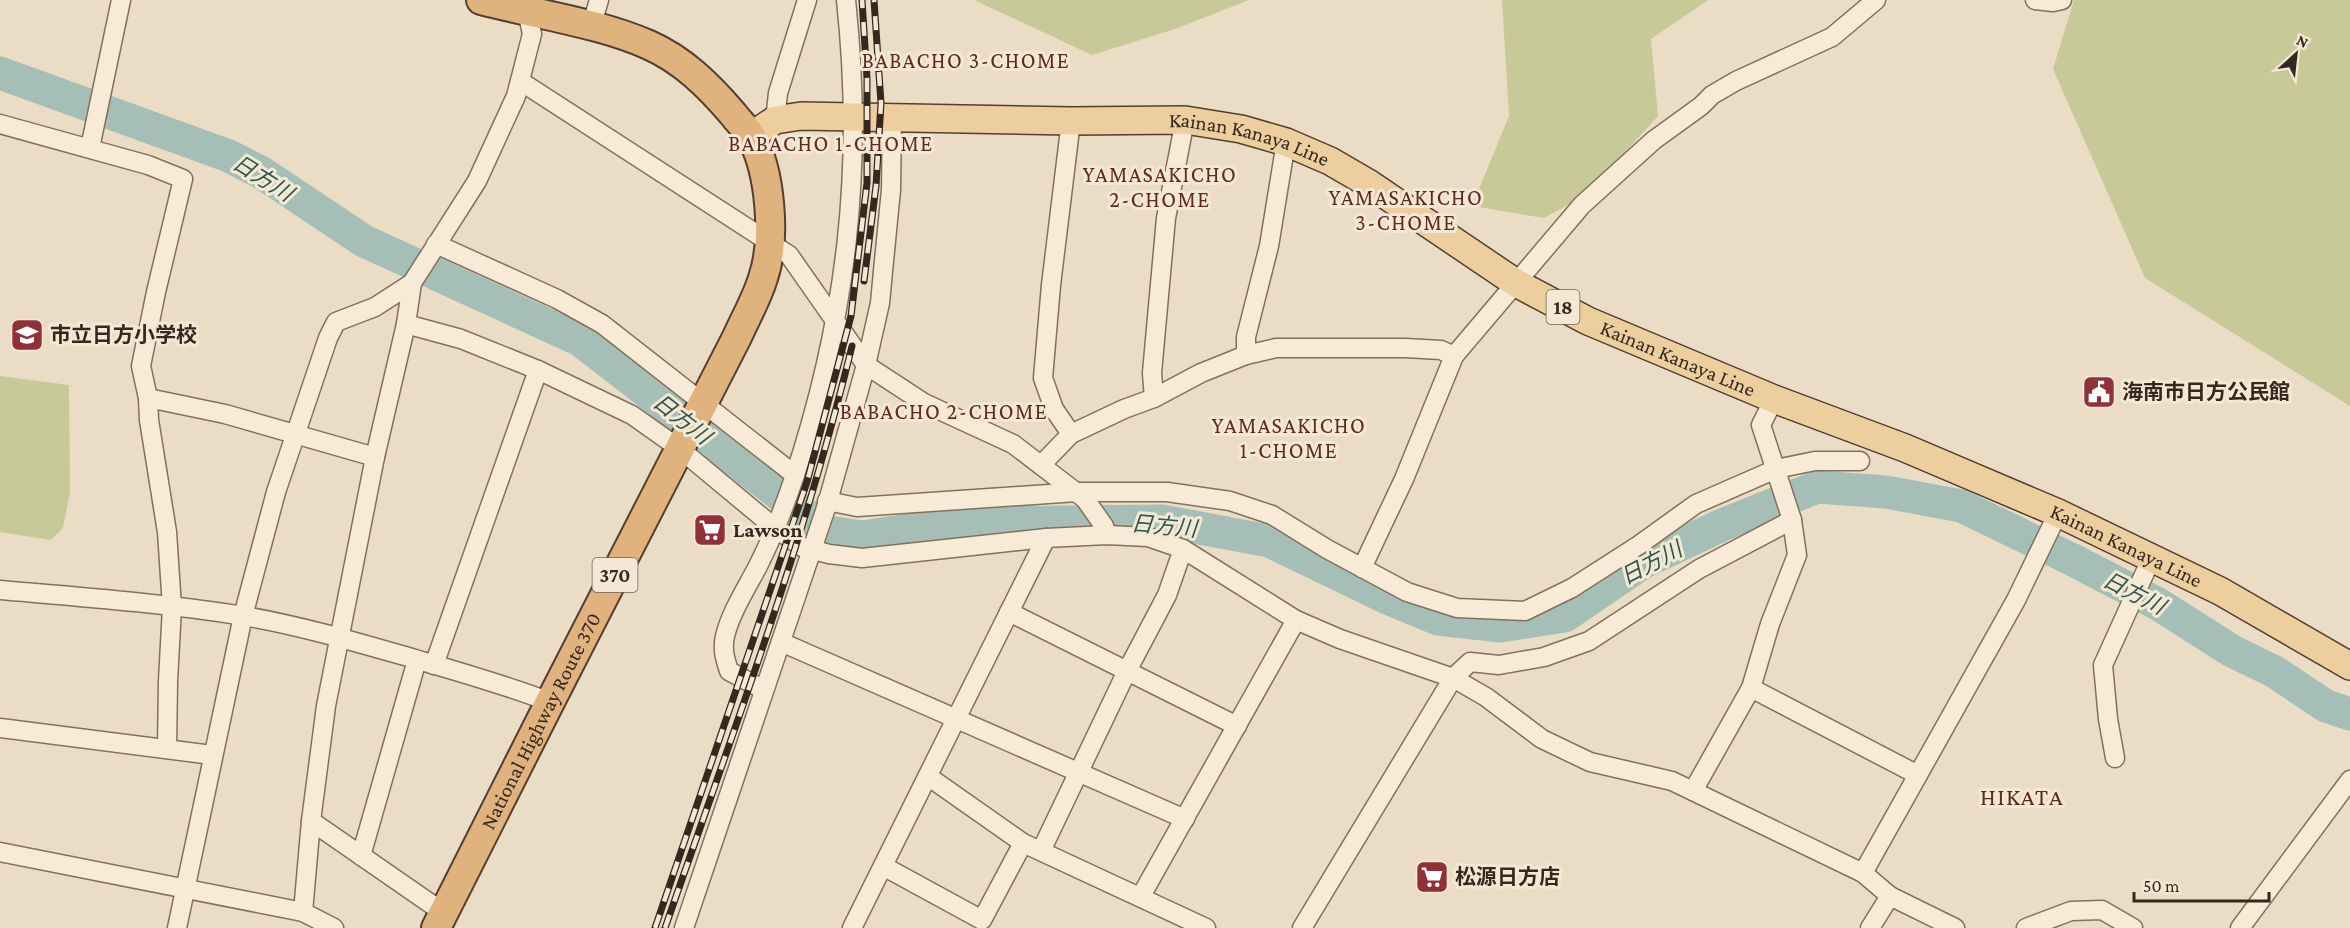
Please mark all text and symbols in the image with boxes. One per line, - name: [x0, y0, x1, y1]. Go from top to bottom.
- north arrow: [2266, 24, 2326, 84]
- text: N: [2294, 31, 2311, 51]
- district label: BABACHO 3-CHOME: [862, 48, 1070, 73]
- street label: Kainan Kanaya Line: [1169, 107, 1333, 171]
- district label: BABACHO 1-CHOME: [728, 131, 934, 156]
- water label: 日方川: [228, 150, 299, 207]
- district label: YAMASAKICHO 2-CHOME: [1083, 162, 1237, 212]
- district label: YAMASAKICHO 3-CHOME: [1329, 185, 1483, 235]
- road number: 18: [1546, 290, 1580, 324]
- street label: Kainan Kanaya Line: [1597, 316, 1759, 402]
- school or university icon: 市立日方小学校: [9, 317, 45, 353]
- place label: 市立日方小学校: [50, 323, 197, 347]
- public building icon: 海南市日方公民館: [2081, 374, 2117, 410]
- place label: 海南市日方公民館: [2122, 380, 2290, 404]
- water label: 日方川: [648, 389, 717, 450]
- district label: BABACHO 2-CHOME: [840, 399, 1048, 424]
- district label: YAMASAKICHO 1-CHOME: [1212, 413, 1366, 463]
- street label: Kainan Kanaya Line: [2047, 499, 2206, 593]
- water label: 日方川: [1130, 511, 1200, 542]
- supermarket icon: Lawson: [692, 512, 728, 548]
- place label: Lawson: [733, 518, 803, 542]
- water label: 日方川: [1616, 536, 1688, 590]
- road number: 370: [592, 558, 638, 592]
- water label: 日方川: [2099, 567, 2171, 620]
- street label: National Highway Route 370: [476, 609, 606, 833]
- district label: HIKATA: [1980, 783, 2064, 810]
- supermarket icon: 松源日方店: [1414, 859, 1450, 895]
- place label: 松源日方店: [1455, 865, 1560, 889]
- scale bar: [2134, 865, 2269, 903]
- text: 50 m: [2143, 876, 2180, 896]

